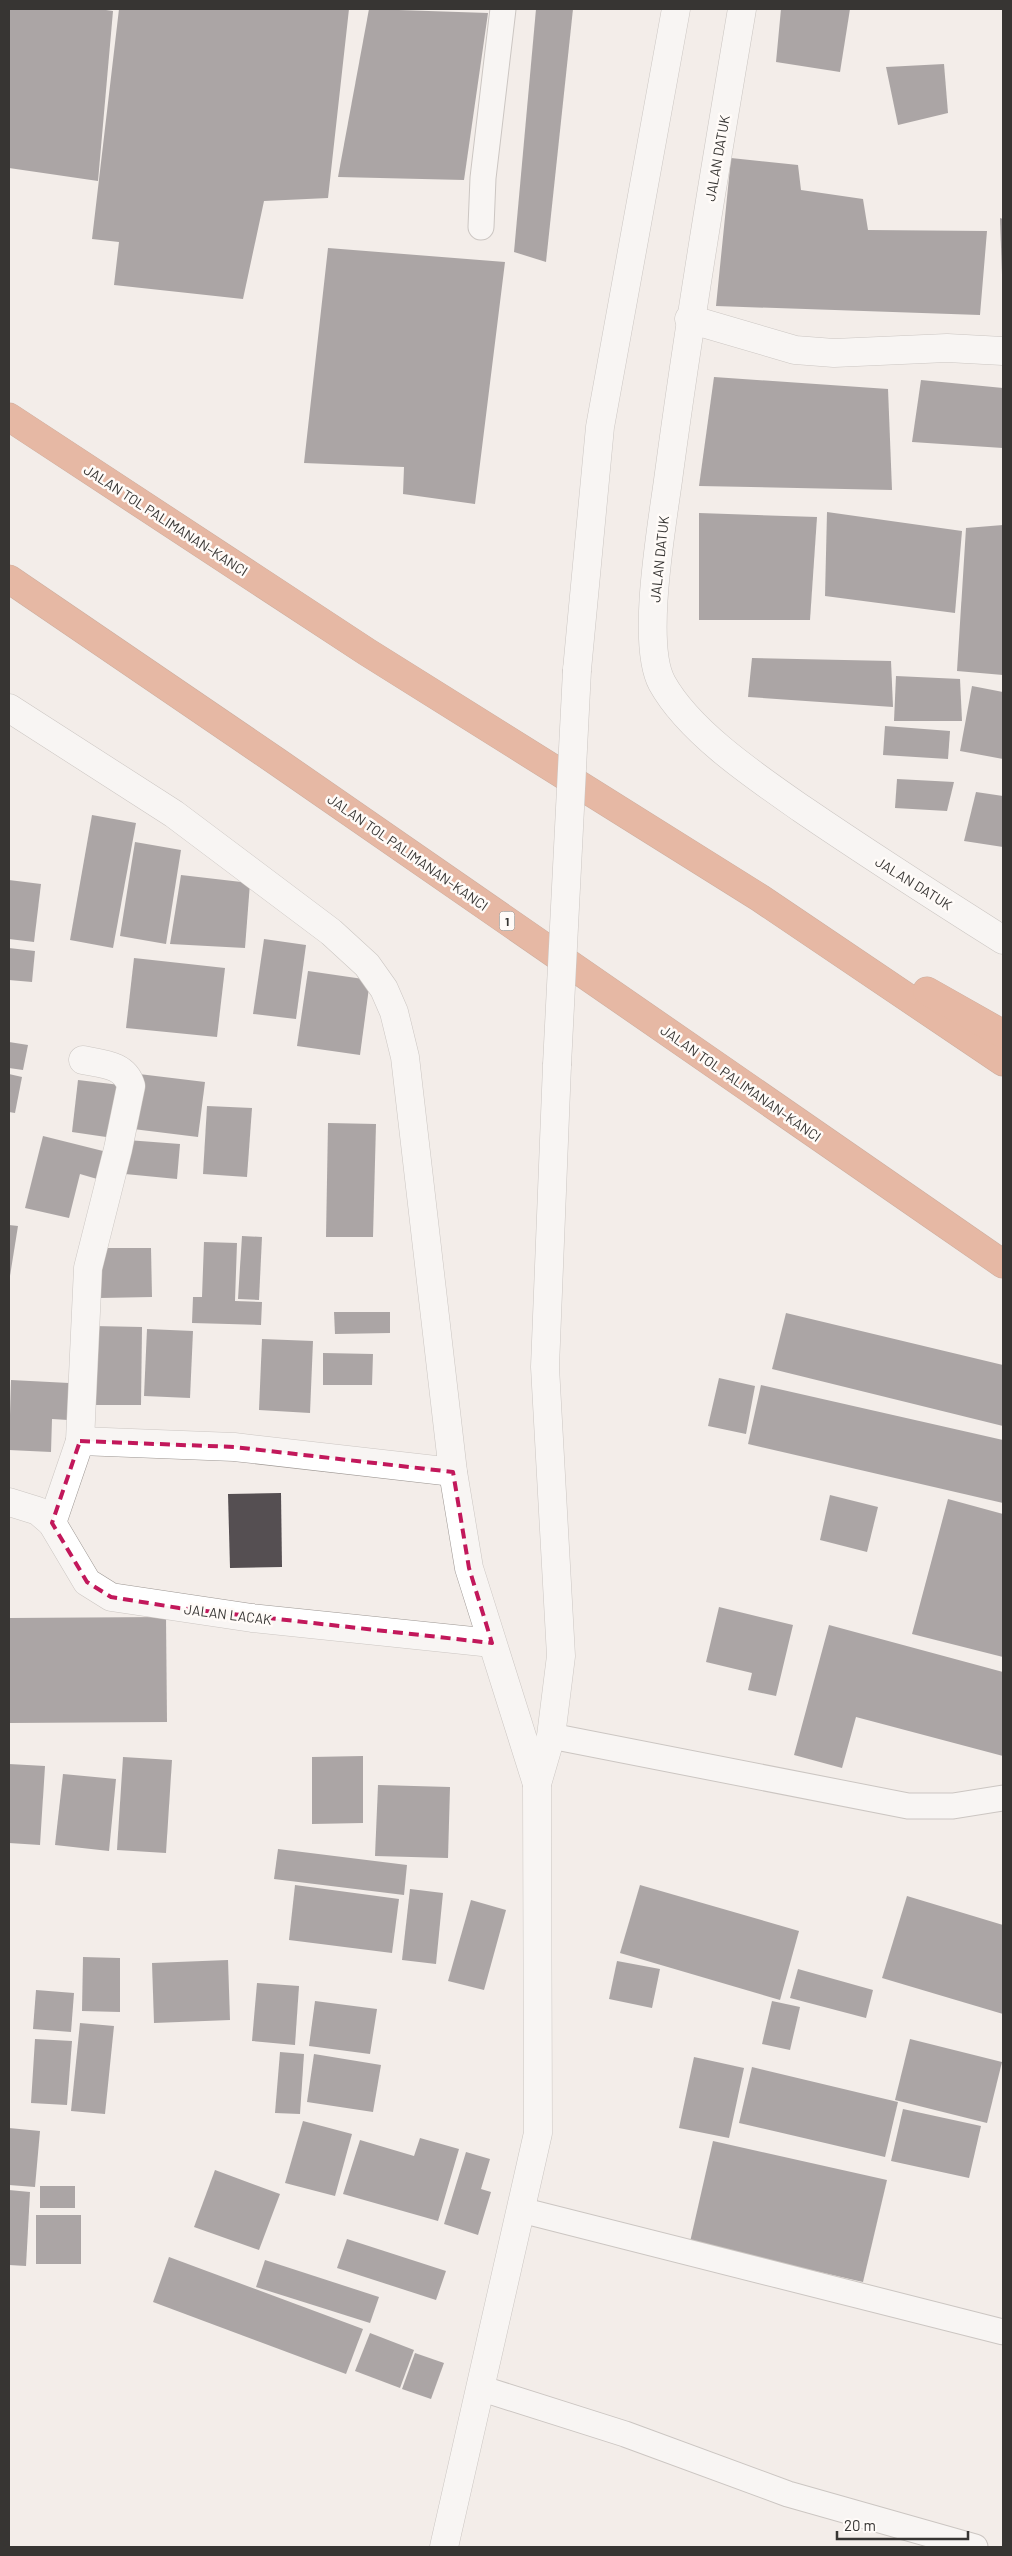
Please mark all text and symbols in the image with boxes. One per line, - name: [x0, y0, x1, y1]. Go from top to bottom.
- street label: JALAN DATUK: [701, 113, 733, 202]
- street label: JALAN TOL PALIMANAN–KANCI: [81, 461, 251, 579]
- street label: JALAN DATUK: [646, 514, 672, 603]
- street label: JALAN TOL PALIMANAN–KANCI: [325, 790, 491, 914]
- street label: JALAN DATUK: [872, 853, 956, 914]
- road number: 1: [500, 911, 514, 930]
- street label: JALAN TOL PALIMANAN–KANCI: [658, 1021, 824, 1145]
- street label: JALAN LACAK: [183, 1600, 273, 1628]
- scale bar: [837, 2508, 968, 2540]
- text: 20 m: [844, 2516, 876, 2534]

